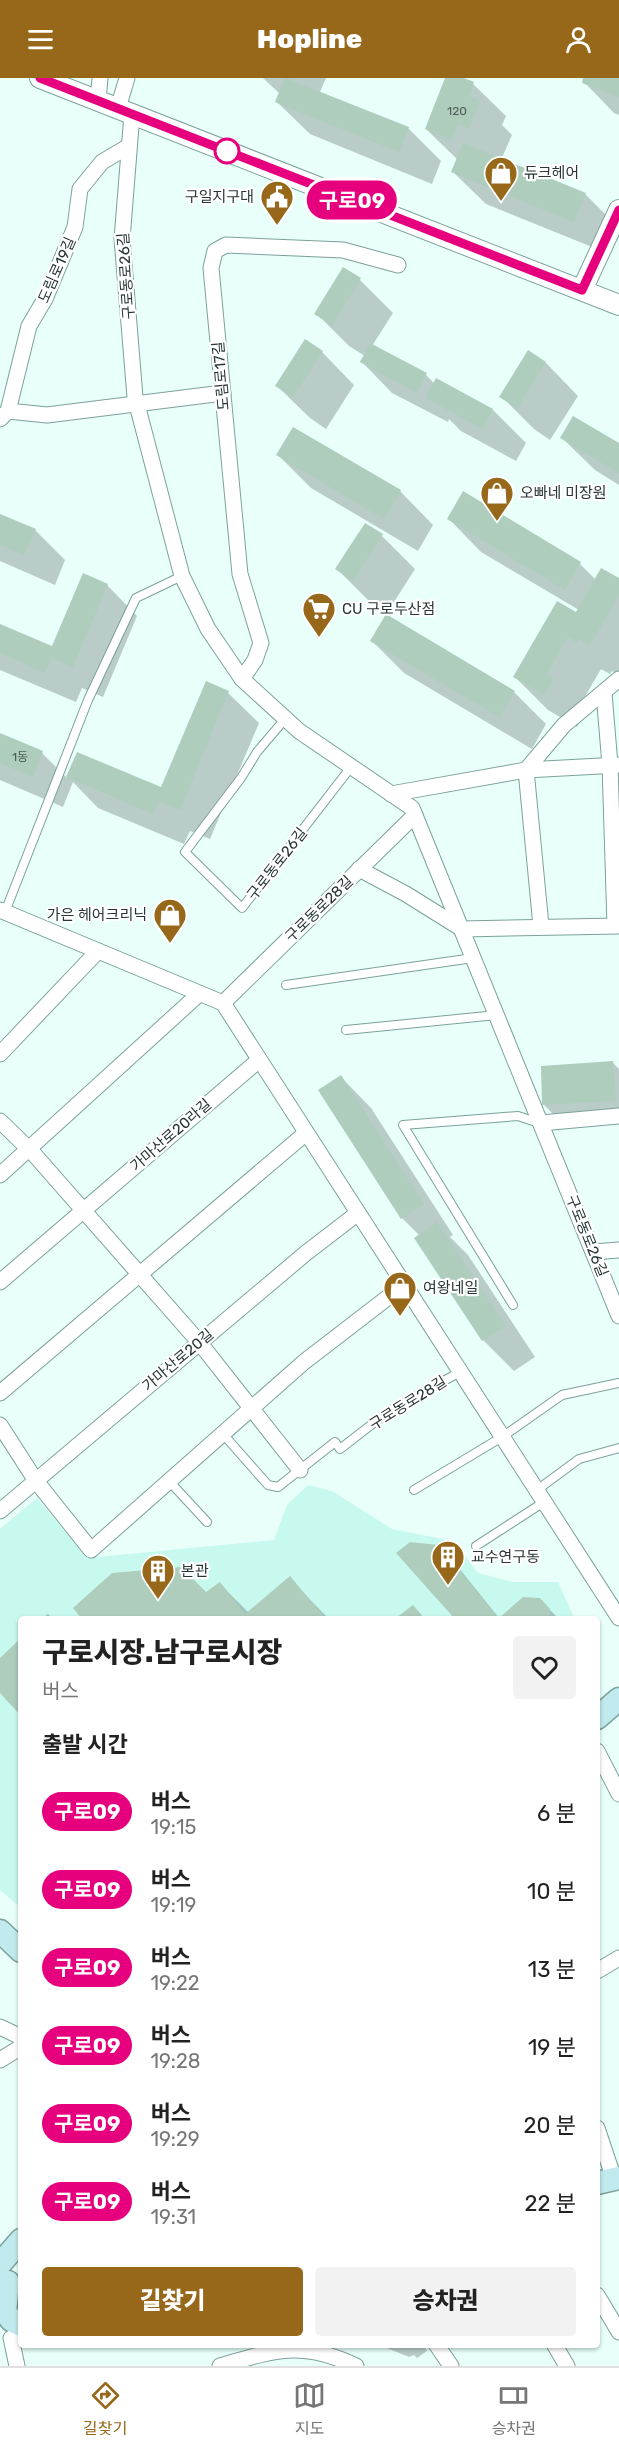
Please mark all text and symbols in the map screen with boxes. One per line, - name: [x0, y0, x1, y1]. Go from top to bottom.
- icon: menu: [24, 23, 57, 56]
- text: Hopline: [257, 23, 362, 55]
- icon: person: [562, 23, 595, 56]
- house number: 120: [447, 104, 467, 118]
- unlabelled marker: [214, 138, 240, 164]
- shop icon: 듀크헤어: [483, 155, 519, 202]
- place label: 듀크헤어: [524, 164, 579, 182]
- public building icon: 구일지구대: [259, 179, 295, 226]
- line badge: 구로09: [310, 180, 394, 220]
- place label: 구일지구대: [185, 188, 254, 206]
- text: 구로09: [319, 188, 385, 213]
- street label: 구로동로26길: [114, 232, 138, 320]
- street label: 도림로19길: [34, 234, 80, 306]
- street label: 도림로17길: [209, 341, 233, 411]
- shop icon: 오빠네 미장원: [479, 475, 515, 522]
- place label: 오빠네 미장원: [520, 484, 606, 502]
- supermarket icon: CU 구로두산점: [301, 591, 337, 638]
- place label: CU 구로두산점: [342, 600, 435, 618]
- house number: 1동: [12, 750, 28, 764]
- street label: 구로동로26길: [243, 824, 311, 904]
- street label: 구로동로28길: [281, 872, 357, 946]
- shop icon: 가은 헤어크리닉: [152, 897, 188, 944]
- place label: 가은 헤어크리닉: [47, 906, 147, 924]
- street label: 가마산로20라길: [127, 1095, 215, 1175]
- street label: 구로동로26길: [562, 1192, 612, 1280]
- shop icon: 여왕네일: [382, 1270, 418, 1317]
- place label: 여왕네일: [423, 1279, 478, 1297]
- street label: 가마산로20길: [139, 1325, 217, 1395]
- street label: 구로동로28길: [366, 1372, 450, 1434]
- building icon: 교수연구동: [430, 1539, 466, 1586]
- place label: 교수연구동: [471, 1548, 540, 1566]
- building icon: 본관: [140, 1553, 176, 1600]
- place label: 본관: [181, 1562, 209, 1580]
- text: 구로시장.남구로시장: [42, 1636, 282, 1669]
- button: heart: [513, 1636, 576, 1699]
- text: 버스: [42, 1679, 79, 1703]
- text: 출발 시간: [42, 1731, 128, 1758]
- text: 버스: [150, 1788, 191, 1815]
- text: 구로09: [54, 1799, 120, 1824]
- text: 6 분: [537, 1800, 576, 1827]
- text: 19:15: [150, 1815, 196, 1839]
- text: 버스: [150, 1866, 191, 1893]
- text: 구로09: [54, 1877, 120, 1902]
- text: 10 분: [527, 1878, 576, 1905]
- text: 19:19: [150, 1893, 196, 1917]
- text: 버스: [150, 1944, 191, 1971]
- text: 구로09: [54, 1955, 120, 1980]
- text: 13 분: [528, 1956, 576, 1983]
- text: 19:22: [150, 1971, 199, 1995]
- text: 버스: [150, 2022, 191, 2049]
- text: 구로09: [54, 2033, 120, 2058]
- text: 19 분: [528, 2034, 576, 2061]
- text: 19:28: [150, 2049, 200, 2073]
- text: 버스: [150, 2100, 191, 2127]
- text: 구로09: [54, 2111, 120, 2136]
- text: 20 분: [523, 2112, 576, 2139]
- text: 19:29: [150, 2127, 200, 2151]
- text: 버스: [150, 2178, 191, 2205]
- text: 구로09: [54, 2189, 120, 2214]
- text: 22 분: [525, 2190, 576, 2217]
- text: 19:31: [150, 2205, 196, 2229]
- button: 길찾기: [42, 2267, 303, 2336]
- button: 승차권: [315, 2267, 576, 2336]
- tab: 길찾기: [83, 2379, 127, 2439]
- tab: 지도: [293, 2379, 326, 2439]
- tab: 승차권: [492, 2379, 536, 2439]

